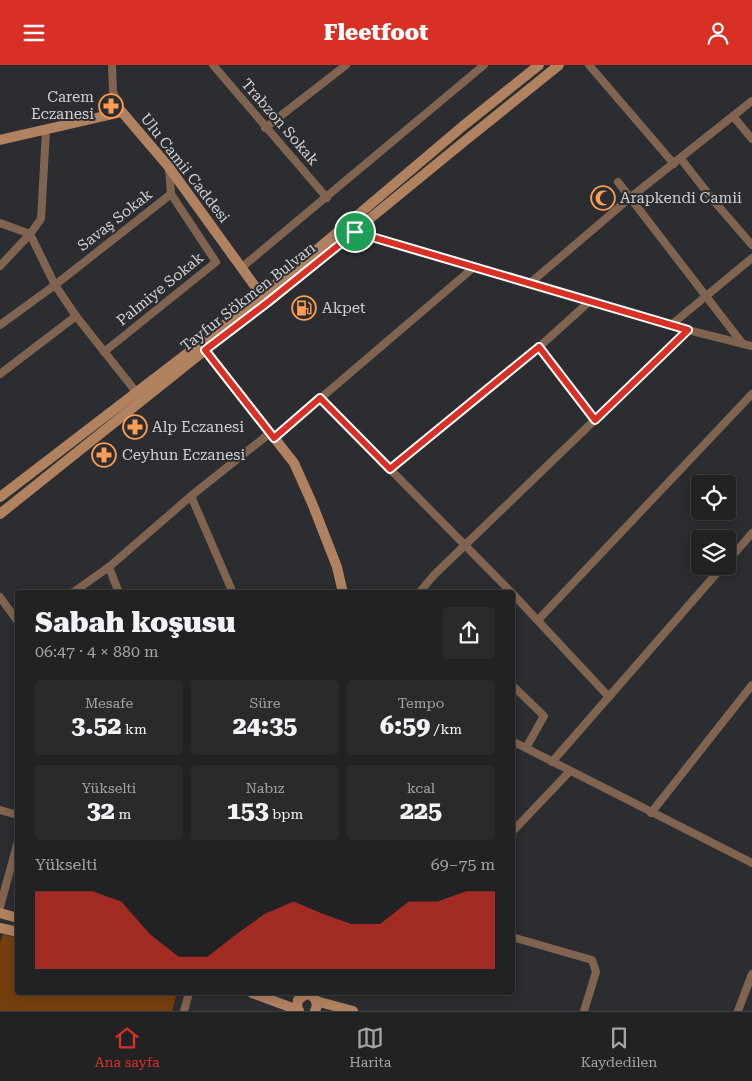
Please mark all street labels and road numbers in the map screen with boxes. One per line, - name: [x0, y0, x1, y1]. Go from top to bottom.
- street label: Trabzon Sokak: [238, 75, 323, 169]
- street label: Ulu Camii Caddesi: [137, 110, 233, 226]
- street label: Savaş Sokak: [74, 185, 156, 255]
- street label: Tayfur Sökmen Bulvarı: [177, 239, 319, 355]
- street label: Palmiye Sokak: [113, 248, 207, 330]

